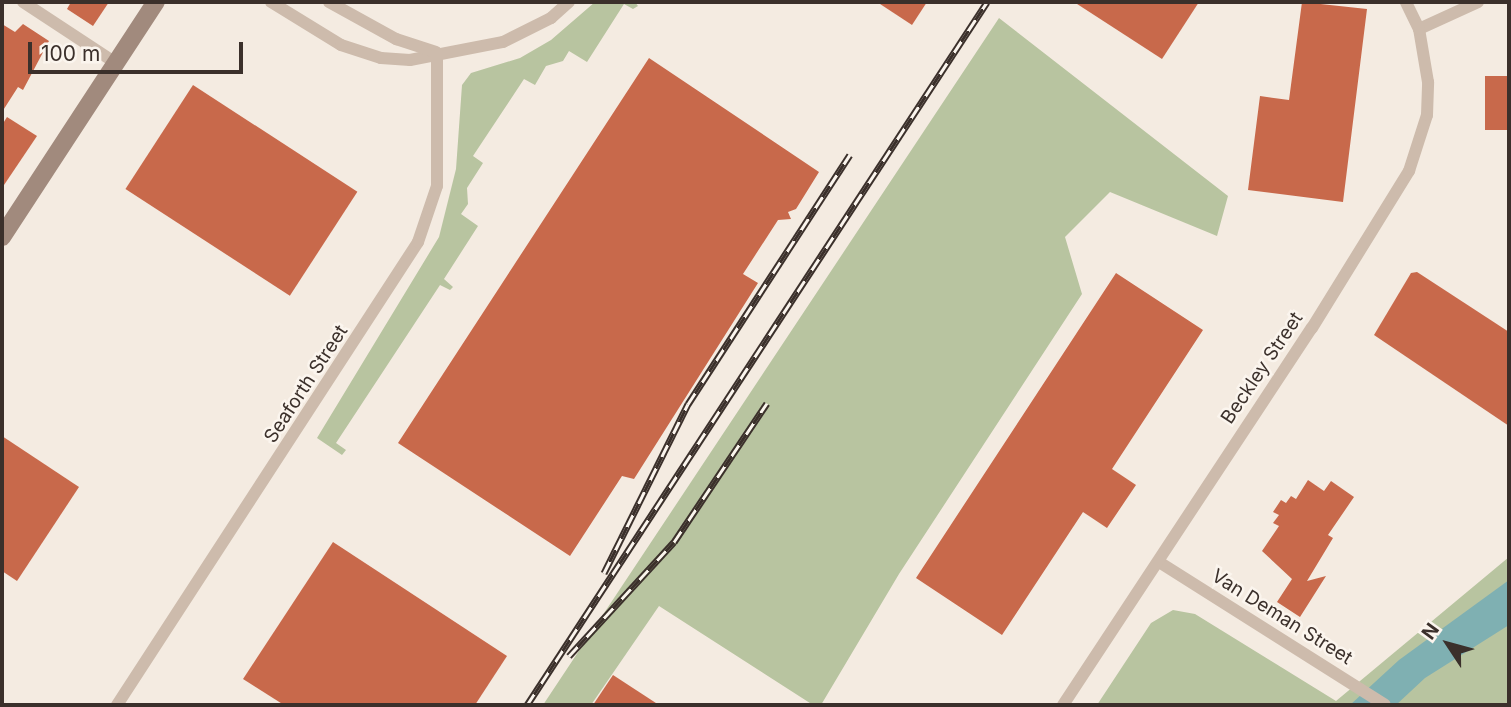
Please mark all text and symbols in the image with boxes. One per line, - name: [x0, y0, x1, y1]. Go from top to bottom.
- scale bar: [32, 28, 247, 72]
- text: 100 m: [41, 41, 100, 66]
- street label: Beckley Street: [1216, 308, 1308, 428]
- street label: Seaforth Street: [259, 321, 353, 447]
- street label: Van Deman Street: [1207, 564, 1357, 670]
- north arrow: [1413, 609, 1483, 679]
- text: N: [1417, 619, 1444, 644]

